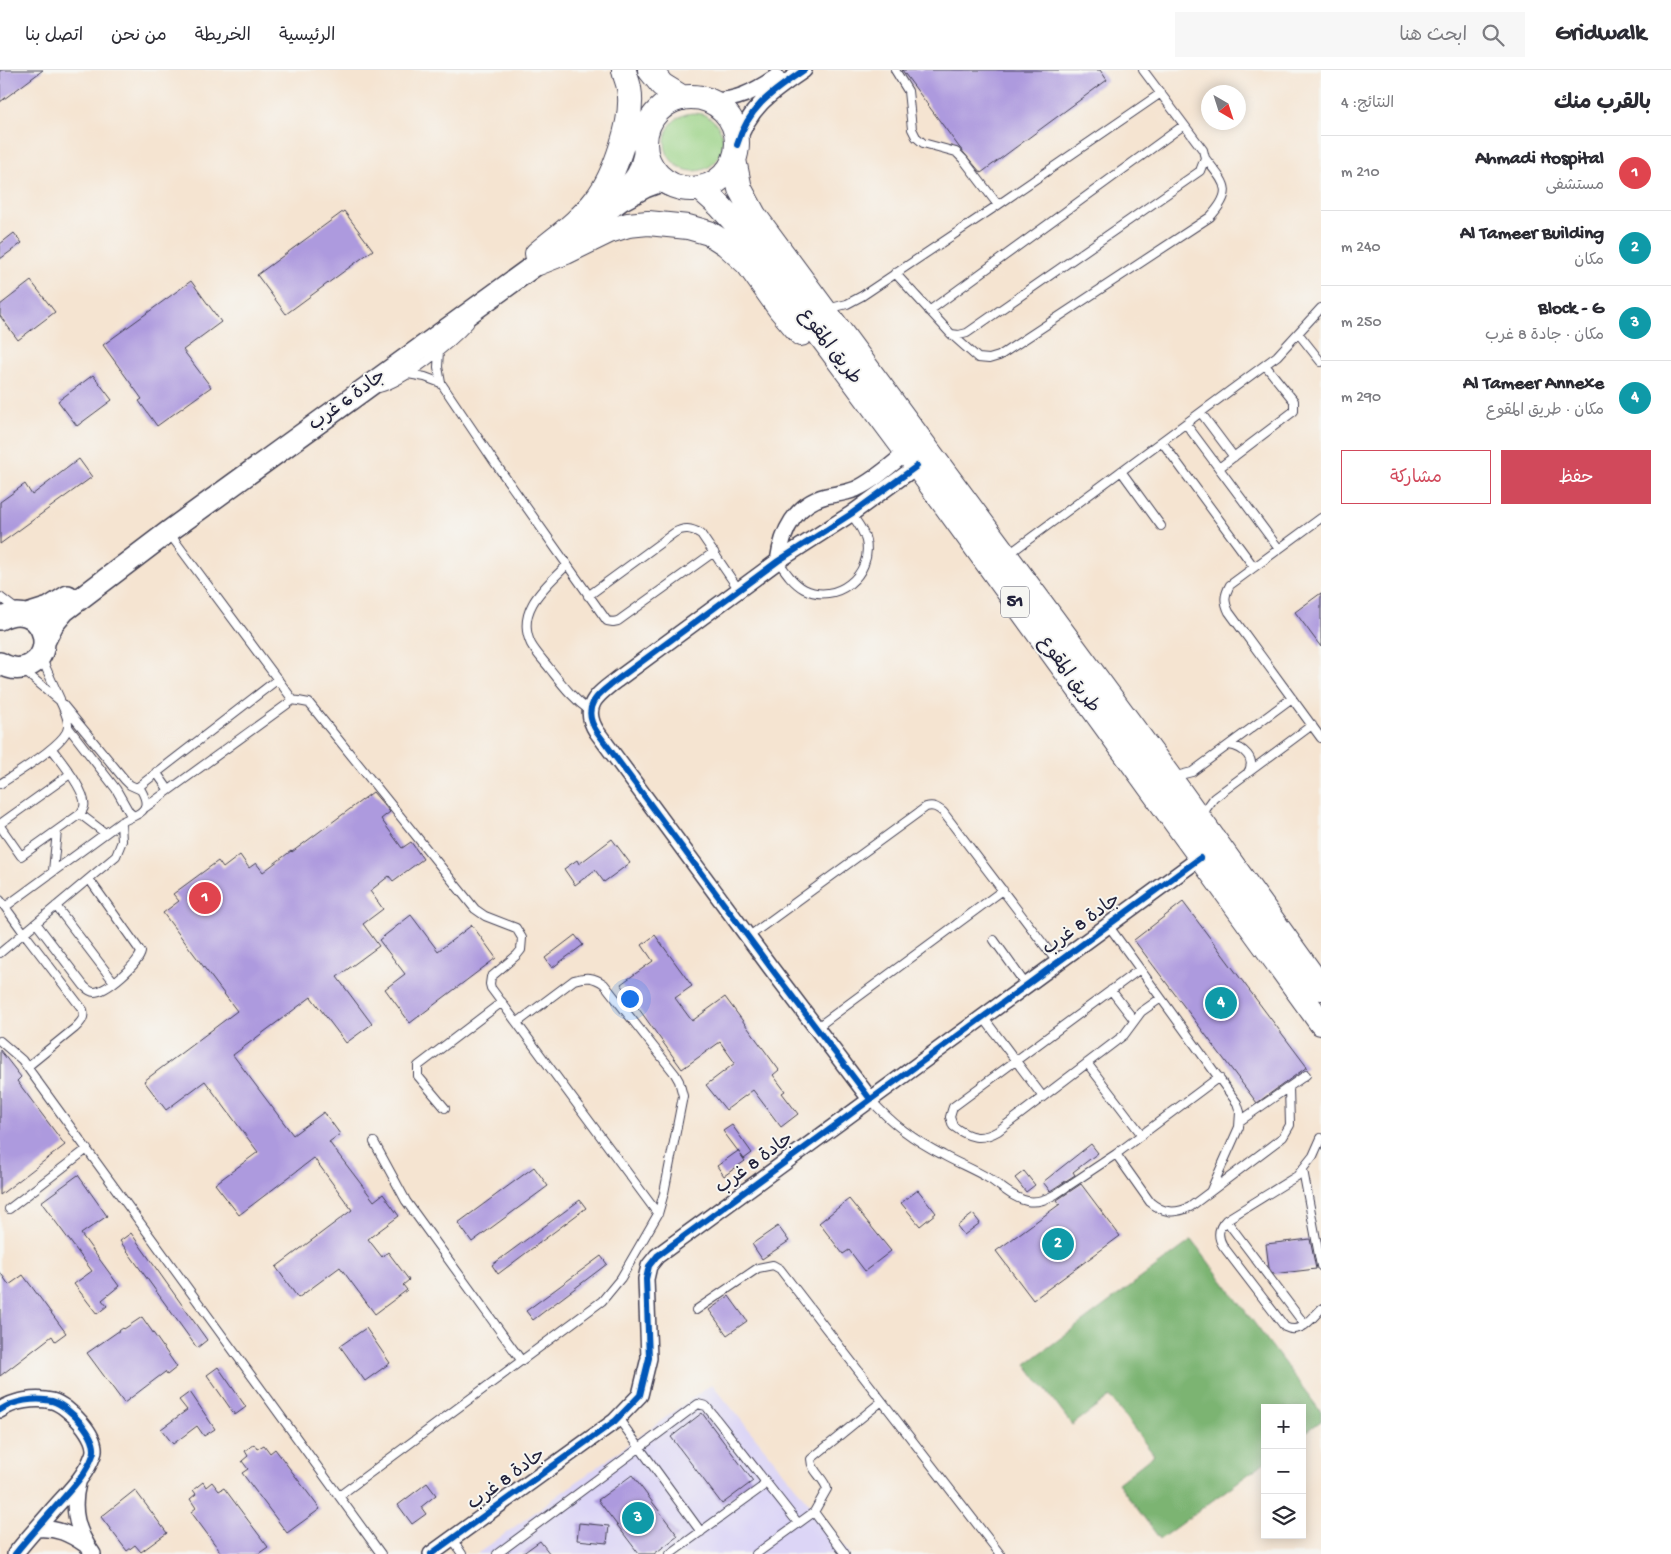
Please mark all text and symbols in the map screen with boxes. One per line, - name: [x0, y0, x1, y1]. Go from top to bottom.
- search box: [1175, 12, 1525, 57]
- text: Gridwalk: [1555, 20, 1646, 49]
- icon: search: [1479, 21, 1507, 49]
- text: ابحث هنا: [1399, 25, 1467, 48]
- text: اتصل بنا: [25, 26, 83, 47]
- text: من نحن: [111, 26, 167, 47]
- text: الخريطة: [195, 26, 251, 47]
- text: الرئيسية: [279, 26, 335, 47]
- north arrow: [1201, 85, 1246, 130]
- text: بالقرب منك: [1554, 92, 1651, 117]
- text: النتائج: 4: [1341, 95, 1394, 114]
- text: Ahmadi Hospital: [1475, 148, 1604, 171]
- text: 210 m: [1341, 164, 1380, 183]
- text: 1: [1632, 164, 1638, 183]
- text: مستشفى: [1545, 177, 1604, 196]
- text: Al Tameer Building: [1460, 223, 1604, 246]
- text: 240 m: [1341, 239, 1381, 258]
- text: 2: [1631, 239, 1639, 258]
- text: مكان: [1574, 252, 1604, 271]
- text: Block - G: [1538, 298, 1604, 321]
- street label: طريق المقوع: [793, 304, 865, 390]
- text: 250 m: [1341, 314, 1382, 333]
- text: 3: [1631, 314, 1639, 333]
- text: مكان · جادة 8 غرب: [1485, 327, 1604, 346]
- street label: جادة 6 غرب: [305, 365, 391, 437]
- text: Al Tameer Annexe: [1463, 373, 1604, 396]
- text: 290 m: [1341, 389, 1381, 408]
- text: 4: [1631, 389, 1639, 408]
- text: مكان · طريق المقوع: [1486, 402, 1604, 421]
- button: مشاركة: [1341, 450, 1491, 504]
- button: حفظ: [1501, 450, 1651, 504]
- road number: 51: [1001, 586, 1029, 618]
- street label: طريق المقوع: [1032, 632, 1104, 718]
- pin: 1: [189, 879, 221, 917]
- street label: جادة 8 غرب: [1038, 889, 1126, 961]
- pin: 4: [1205, 984, 1237, 1022]
- your location: [617, 986, 643, 1012]
- street label: جادة 8 غرب: [711, 1128, 799, 1200]
- pin: 2: [1042, 1225, 1074, 1263]
- map controls: [1261, 1404, 1306, 1539]
- button: +: [1261, 1404, 1306, 1449]
- street label: جادة 8 غرب: [463, 1444, 551, 1516]
- button: −: [1261, 1449, 1306, 1494]
- button: layers: [1261, 1494, 1306, 1539]
- pin: 3: [622, 1499, 654, 1537]

